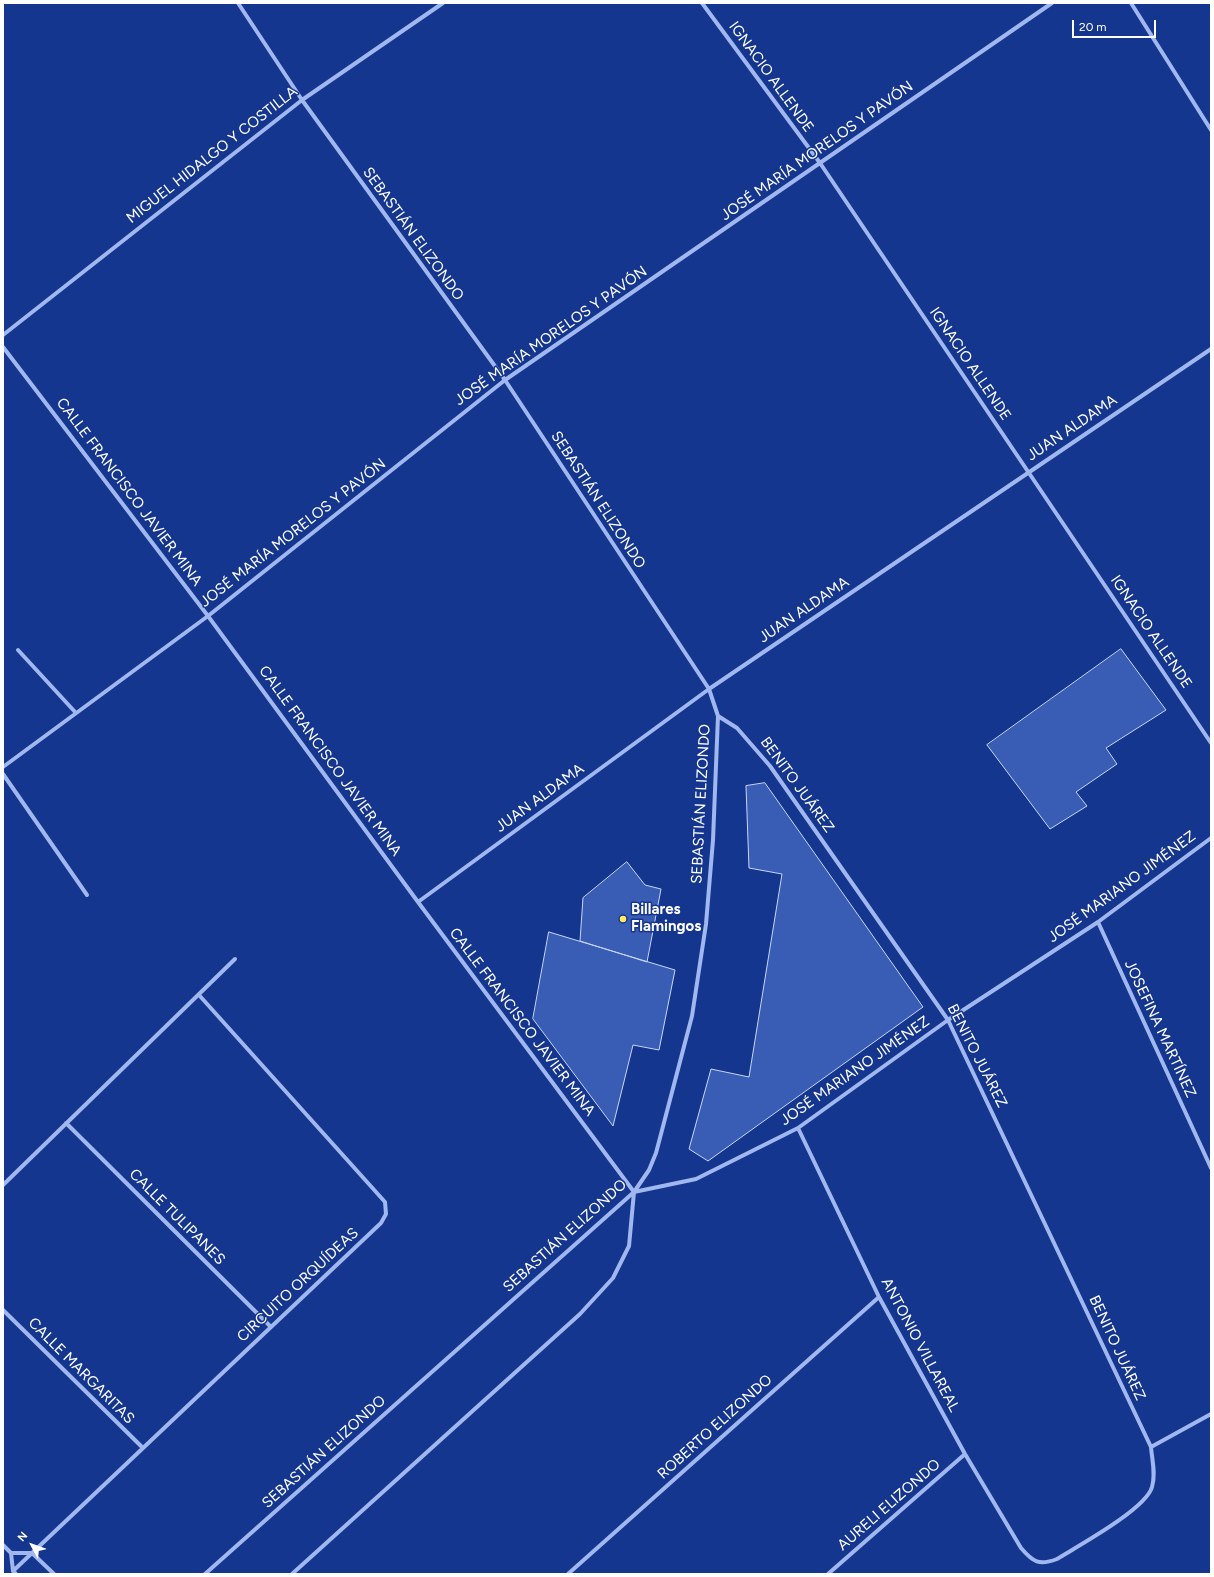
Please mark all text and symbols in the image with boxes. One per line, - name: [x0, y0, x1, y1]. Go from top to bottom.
- scale bar: [1074, 12, 1158, 38]
- street label: IGNACIO ALLENDE: [725, 18, 817, 136]
- text: 20 m: [1079, 20, 1107, 34]
- street label: JOSÉ MARÍA MORELOS Y PAVÓN: [717, 77, 917, 225]
- street label: MIGUEL HIDALGO Y COSTILLA: [123, 83, 301, 227]
- street label: SEBASTIÁN ELIZONDO: [359, 164, 467, 304]
- street label: JOSÉ MARÍA MORELOS Y PAVÓN: [451, 262, 651, 410]
- street label: IGNACIO ALLENDE: [925, 304, 1015, 424]
- street label: JUAN ALDAMA: [1023, 391, 1121, 465]
- street label: CALLE FRANCISCO JAVIER MINA: [52, 394, 206, 590]
- street label: SEBASTIÁN ELIZONDO: [547, 428, 649, 572]
- street label: JOSÉ MARÍA MORELOS Y PAVÓN: [197, 455, 389, 611]
- street label: IGNACIO ALLENDE: [1106, 572, 1196, 692]
- street label: JUAN ALDAMA: [755, 573, 853, 647]
- street label: CALLE FRANCISCO JAVIER MINA: [255, 662, 405, 860]
- street label: SEBASTIÁN ELIZONDO: [688, 724, 714, 884]
- street label: BENITO JUÁREZ: [756, 734, 838, 836]
- street label: JUAN ALDAMA: [492, 760, 588, 836]
- street label: JOSÉ MARIANO JIMÉNEZ: [1045, 827, 1199, 947]
- place label: Billares Flamingos: [631, 901, 701, 936]
- marker: Billares Flamingos: [618, 914, 628, 924]
- street label: CALLE FRANCISCO JAVIER MINA: [445, 924, 599, 1120]
- street label: JOSEFINA MARTÍNEZ: [1120, 957, 1200, 1101]
- street label: BENITO JUÁREZ: [943, 1001, 1011, 1111]
- street label: JOSÉ MARIANO JIMÉNEZ: [777, 1013, 933, 1129]
- street label: CALLE TULIPANES: [125, 1165, 229, 1269]
- street label: SEBASTIÁN ELIZONDO: [500, 1176, 630, 1296]
- street label: CIRCUITO ORQUÍDEAS: [234, 1224, 362, 1346]
- street label: ANTONIO VILLAREAL: [877, 1275, 963, 1415]
- street label: BENITO JUÁREZ: [1085, 1293, 1149, 1403]
- street label: CALLE MARGARITAS: [24, 1314, 138, 1428]
- street label: ROBERTO ELIZONDO: [654, 1371, 776, 1483]
- street label: SEBASTIÁN ELIZONDO: [259, 1392, 389, 1512]
- street label: AURELI ELIZONDO: [834, 1456, 944, 1554]
- north arrow: [12, 1525, 52, 1565]
- text: N: [15, 1529, 30, 1544]

